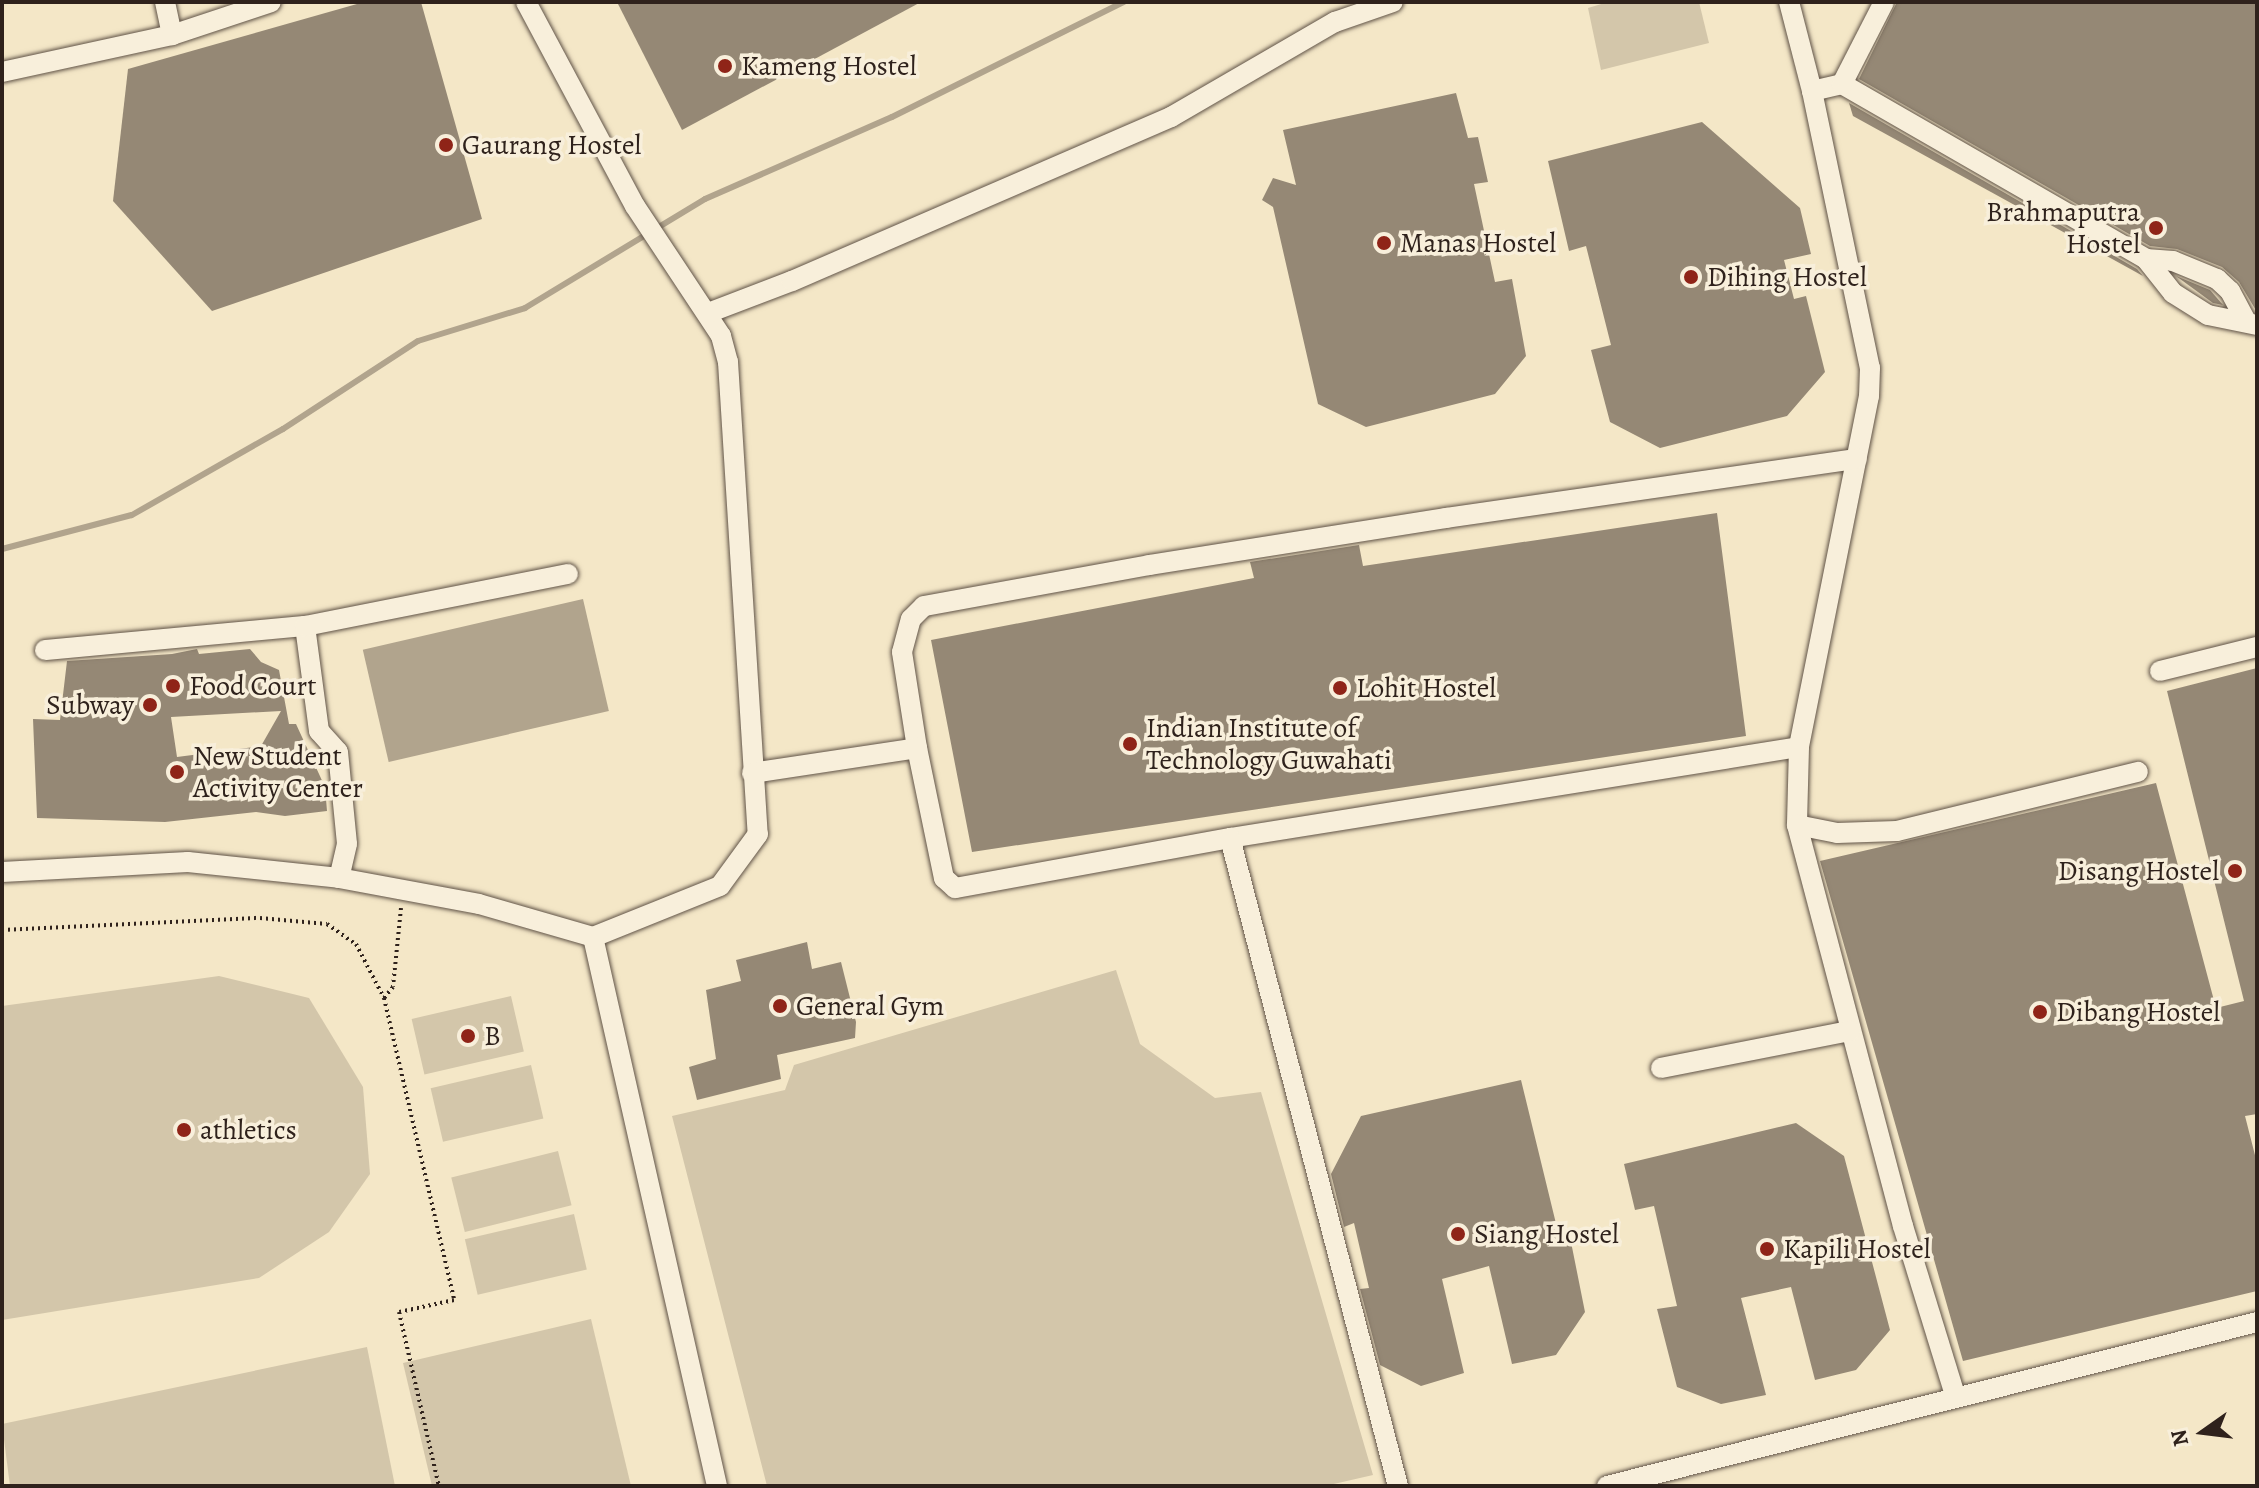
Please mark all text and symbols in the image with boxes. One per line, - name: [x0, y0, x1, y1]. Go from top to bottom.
- place label: Kameng Hostel: [741, 49, 916, 83]
- marker: Kameng Hostel: [716, 57, 734, 75]
- place label: Gaurang Hostel: [462, 128, 641, 162]
- marker: Gaurang Hostel: [437, 136, 455, 154]
- place label: Brahmaputra Hostel: [1986, 195, 2140, 261]
- marker: Brahmaputra Hostel: [2147, 219, 2165, 237]
- place label: Manas Hostel: [1400, 226, 1556, 260]
- marker: Manas Hostel: [1375, 234, 1393, 252]
- place label: Dihing Hostel: [1707, 260, 1867, 294]
- marker: Dihing Hostel: [1682, 268, 1700, 286]
- place label: Food Court: [189, 669, 317, 703]
- place label: Lohit Hostel: [1356, 671, 1496, 705]
- marker: Food Court: [164, 677, 182, 695]
- marker: Lohit Hostel: [1331, 679, 1349, 697]
- place label: Subway: [46, 688, 134, 722]
- marker: Subway: [141, 696, 159, 714]
- place label: Indian Institute of Technology Guwahati: [1146, 711, 1392, 777]
- marker: Indian Institute of Technology Guwahati: [1121, 735, 1139, 753]
- place label: New Student Activity Center: [193, 739, 363, 805]
- marker: New Student Activity Center: [168, 763, 186, 781]
- place label: Disang Hostel: [2058, 854, 2219, 888]
- marker: Disang Hostel: [2226, 862, 2244, 880]
- place label: General Gym: [796, 989, 944, 1023]
- place label: Dibang Hostel: [2056, 995, 2220, 1029]
- marker: General Gym: [771, 997, 789, 1015]
- marker: Dibang Hostel: [2031, 1003, 2049, 1021]
- place label: B: [484, 1019, 501, 1053]
- marker: B: [459, 1027, 477, 1045]
- place label: athletics: [200, 1113, 297, 1147]
- marker: athletics: [175, 1121, 193, 1139]
- place label: Siang Hostel: [1474, 1217, 1619, 1251]
- marker: Siang Hostel: [1449, 1225, 1467, 1243]
- place label: Kapili Hostel: [1783, 1232, 1931, 1266]
- marker: Kapili Hostel: [1758, 1240, 1776, 1258]
- north arrow: [2163, 1392, 2243, 1472]
- text: N: [2163, 1426, 2196, 1449]

